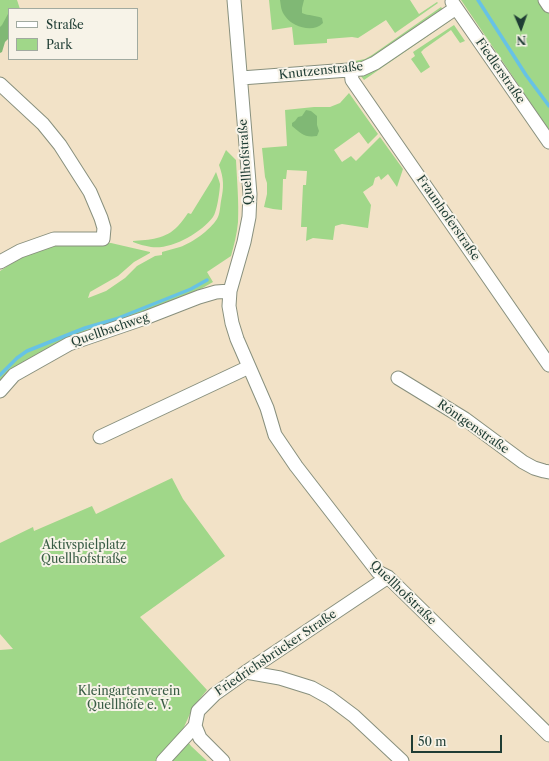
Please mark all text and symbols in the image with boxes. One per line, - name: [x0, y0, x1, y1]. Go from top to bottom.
- legend: [8, 8, 138, 60]
- north arrow: [501, 8, 541, 48]
- text: Straße: [46, 17, 84, 32]
- text: N: [516, 33, 526, 47]
- street label: Fiedlerstraße: [472, 36, 528, 106]
- text: Park: [46, 37, 72, 52]
- street label: Knutzenstraße: [278, 59, 364, 83]
- street label: Quellhofstraße: [236, 119, 256, 205]
- street label: Fraunhoferstraße: [413, 173, 483, 263]
- street label: Quellbachweg: [69, 310, 151, 350]
- street label: Röntgenstraße: [434, 397, 512, 457]
- park label: Aktivspielplatz Quellhofstraße: [41, 539, 127, 567]
- street label: Quellhofstraße: [367, 558, 439, 628]
- street label: Friedrichsbrücker Straße: [213, 607, 339, 699]
- park label: Kleingartenverein Quellhöfe e. V.: [78, 685, 180, 713]
- scale bar: [413, 727, 504, 753]
- text: 50 m: [418, 734, 447, 749]

